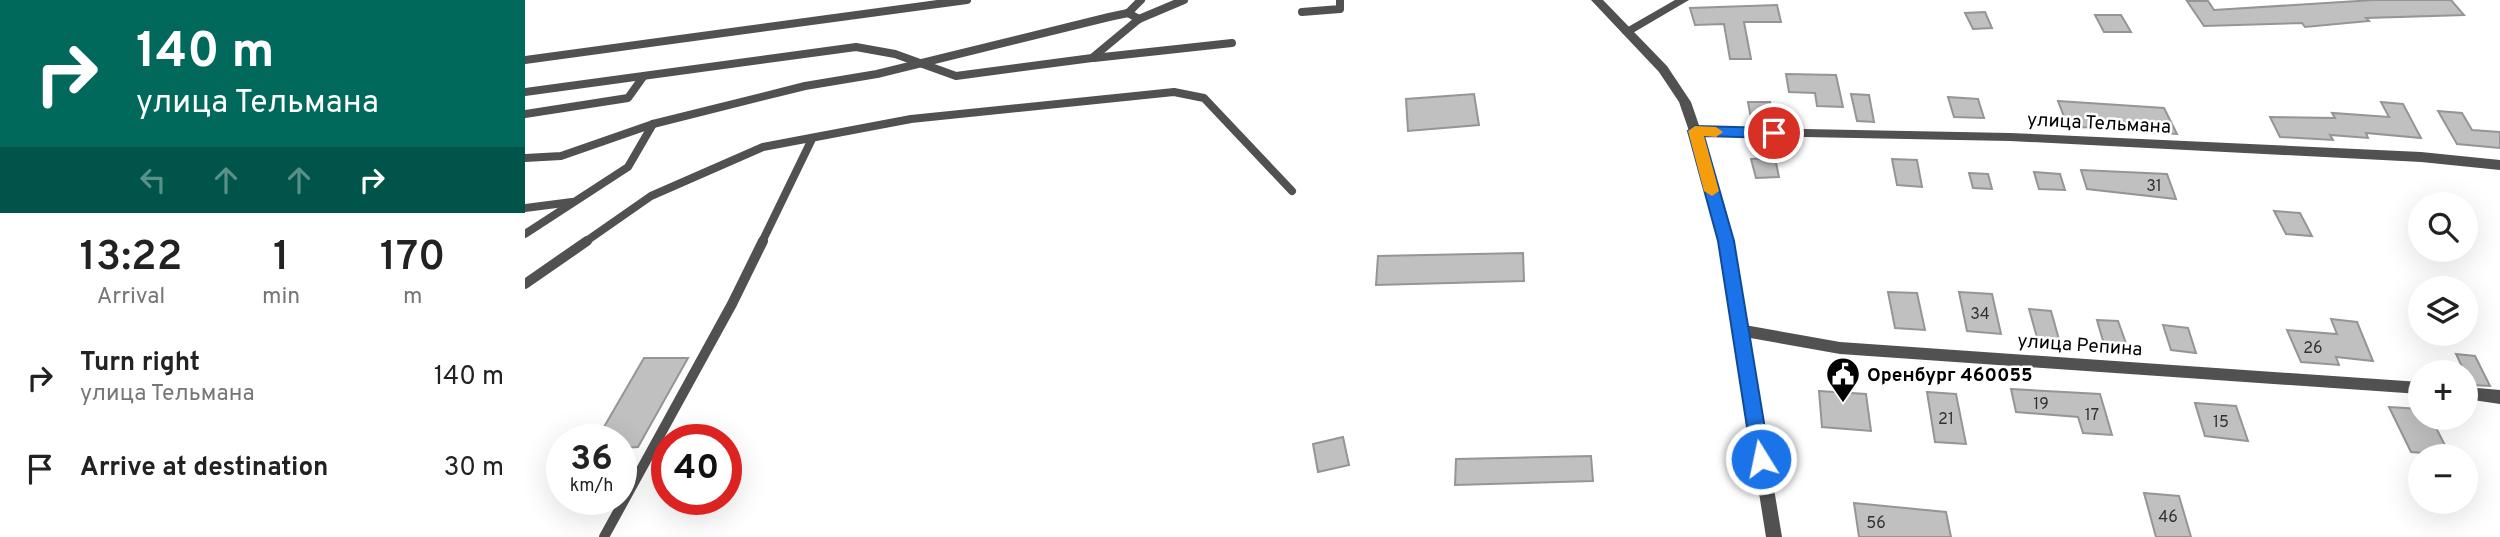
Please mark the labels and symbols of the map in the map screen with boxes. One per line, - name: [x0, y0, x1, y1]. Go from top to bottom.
- pin: [1744, 103, 1804, 163]
- street label: улица Тельмана: [2026, 108, 2171, 140]
- house number: 31: [2146, 177, 2162, 197]
- house number: 34: [1970, 305, 1990, 325]
- street label: улица Репина: [2017, 330, 2143, 362]
- house number: 26: [2303, 339, 2323, 359]
- public building icon: Оренбург 460055: [1824, 355, 1862, 404]
- place label: Оренбург 460055: [1867, 364, 2033, 388]
- house number: 19: [2033, 395, 2049, 415]
- house number: 17: [2085, 406, 2099, 426]
- house number: 21: [1938, 410, 1954, 430]
- house number: 15: [2213, 413, 2229, 433]
- position arrow: [1724, 422, 1798, 496]
- speed limit sign: 40: [651, 424, 742, 515]
- house number: 46: [2158, 508, 2178, 528]
- house number: 56: [1866, 514, 1886, 534]

